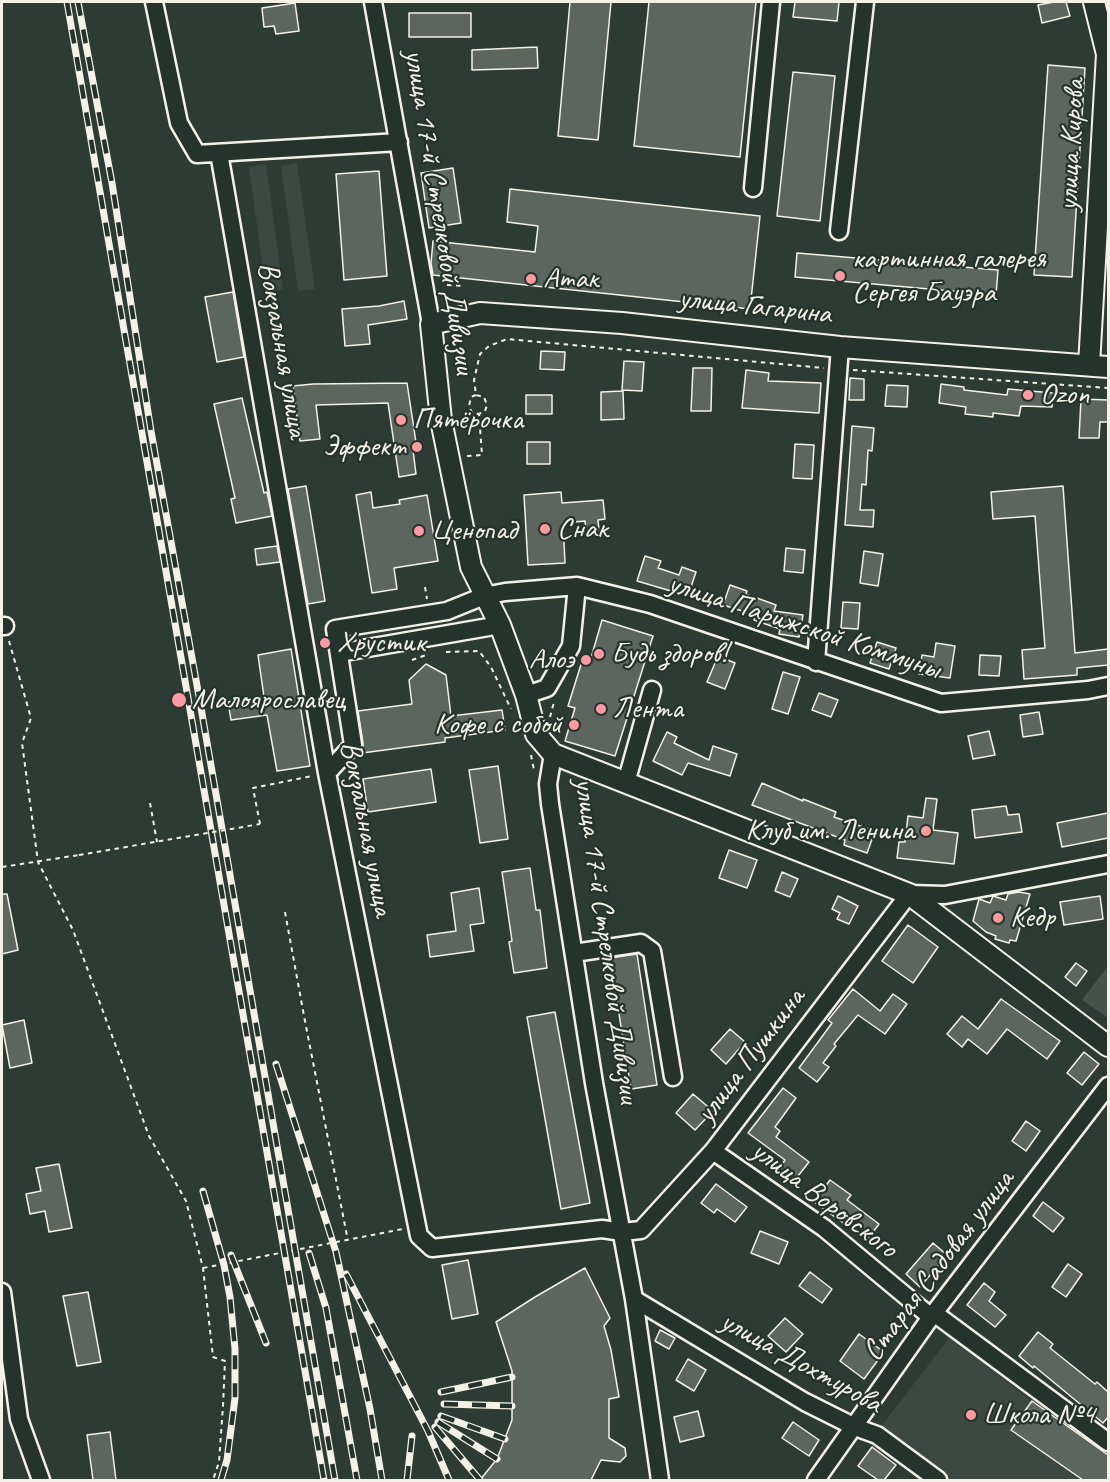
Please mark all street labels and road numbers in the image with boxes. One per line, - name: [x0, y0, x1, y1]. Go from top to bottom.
- street label: улица 17-й Стрелковой Дивизии: [396, 47, 482, 377]
- street label: улица Кирова: [1051, 78, 1093, 212]
- street label: Вокзальная улица: [249, 259, 315, 441]
- street label: улица Гагарина: [677, 281, 833, 333]
- street label: улица Парижской Коммуны: [663, 566, 945, 688]
- street label: Вокзальная улица: [331, 738, 401, 920]
- street label: улица 17-й Стрелковой Дивизии: [565, 776, 647, 1106]
- street label: улица Пушкина: [689, 981, 813, 1131]
- street label: улица Воровского: [744, 1133, 904, 1267]
- street label: Старая Садовая улица: [855, 1163, 1023, 1369]
- street label: улица Дохтурова: [714, 1304, 888, 1422]

